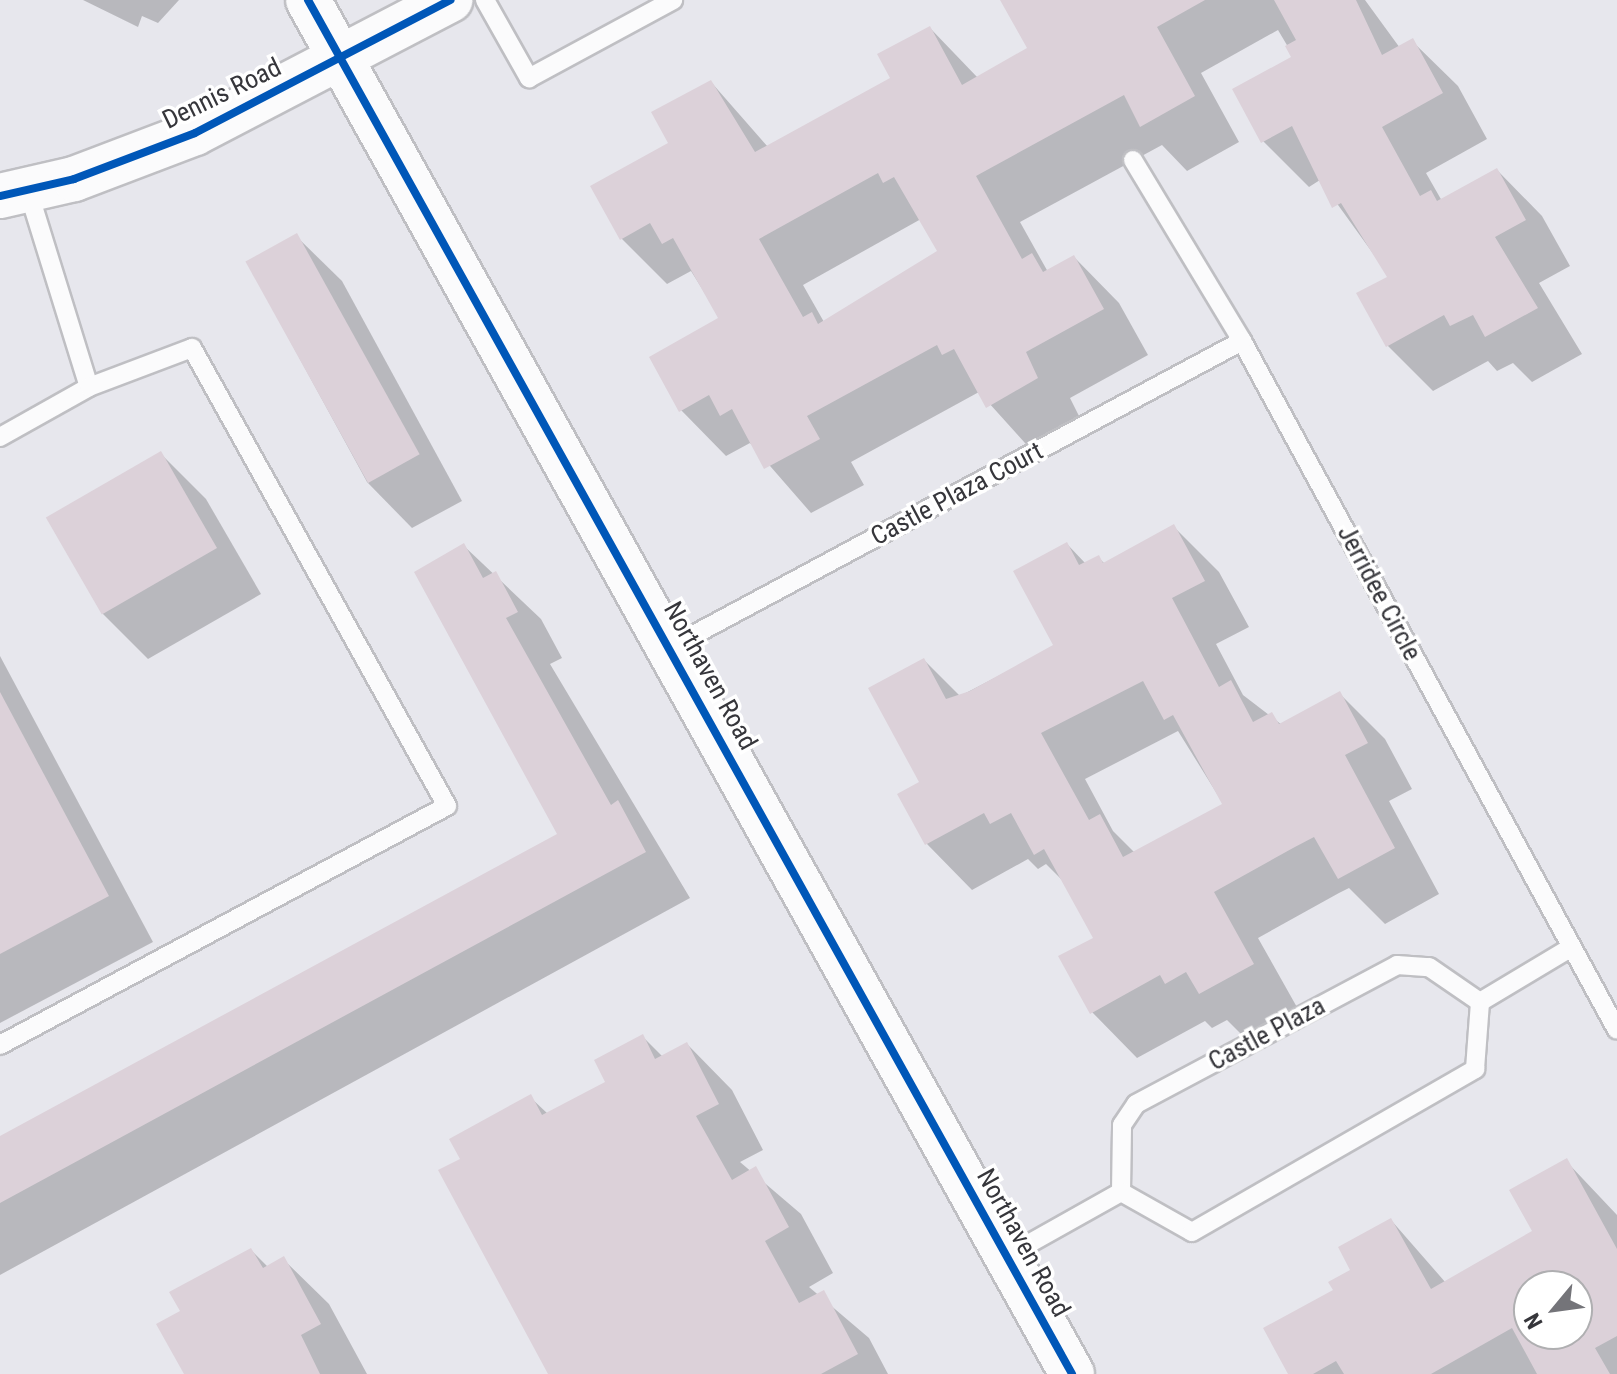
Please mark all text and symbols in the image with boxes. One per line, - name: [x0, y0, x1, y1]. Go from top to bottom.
- street label: Dennis Road: [158, 52, 286, 136]
- street label: Castle Plaza Court: [866, 436, 1048, 552]
- street label: Jerridee Circle: [1330, 520, 1428, 666]
- street label: Northaven Road: [657, 597, 763, 755]
- street label: Castle Plaza: [1203, 990, 1331, 1078]
- street label: Northaven Road: [970, 1164, 1076, 1322]
- north arrow: [1513, 1270, 1593, 1350]
- text: N: [1519, 1309, 1548, 1333]

